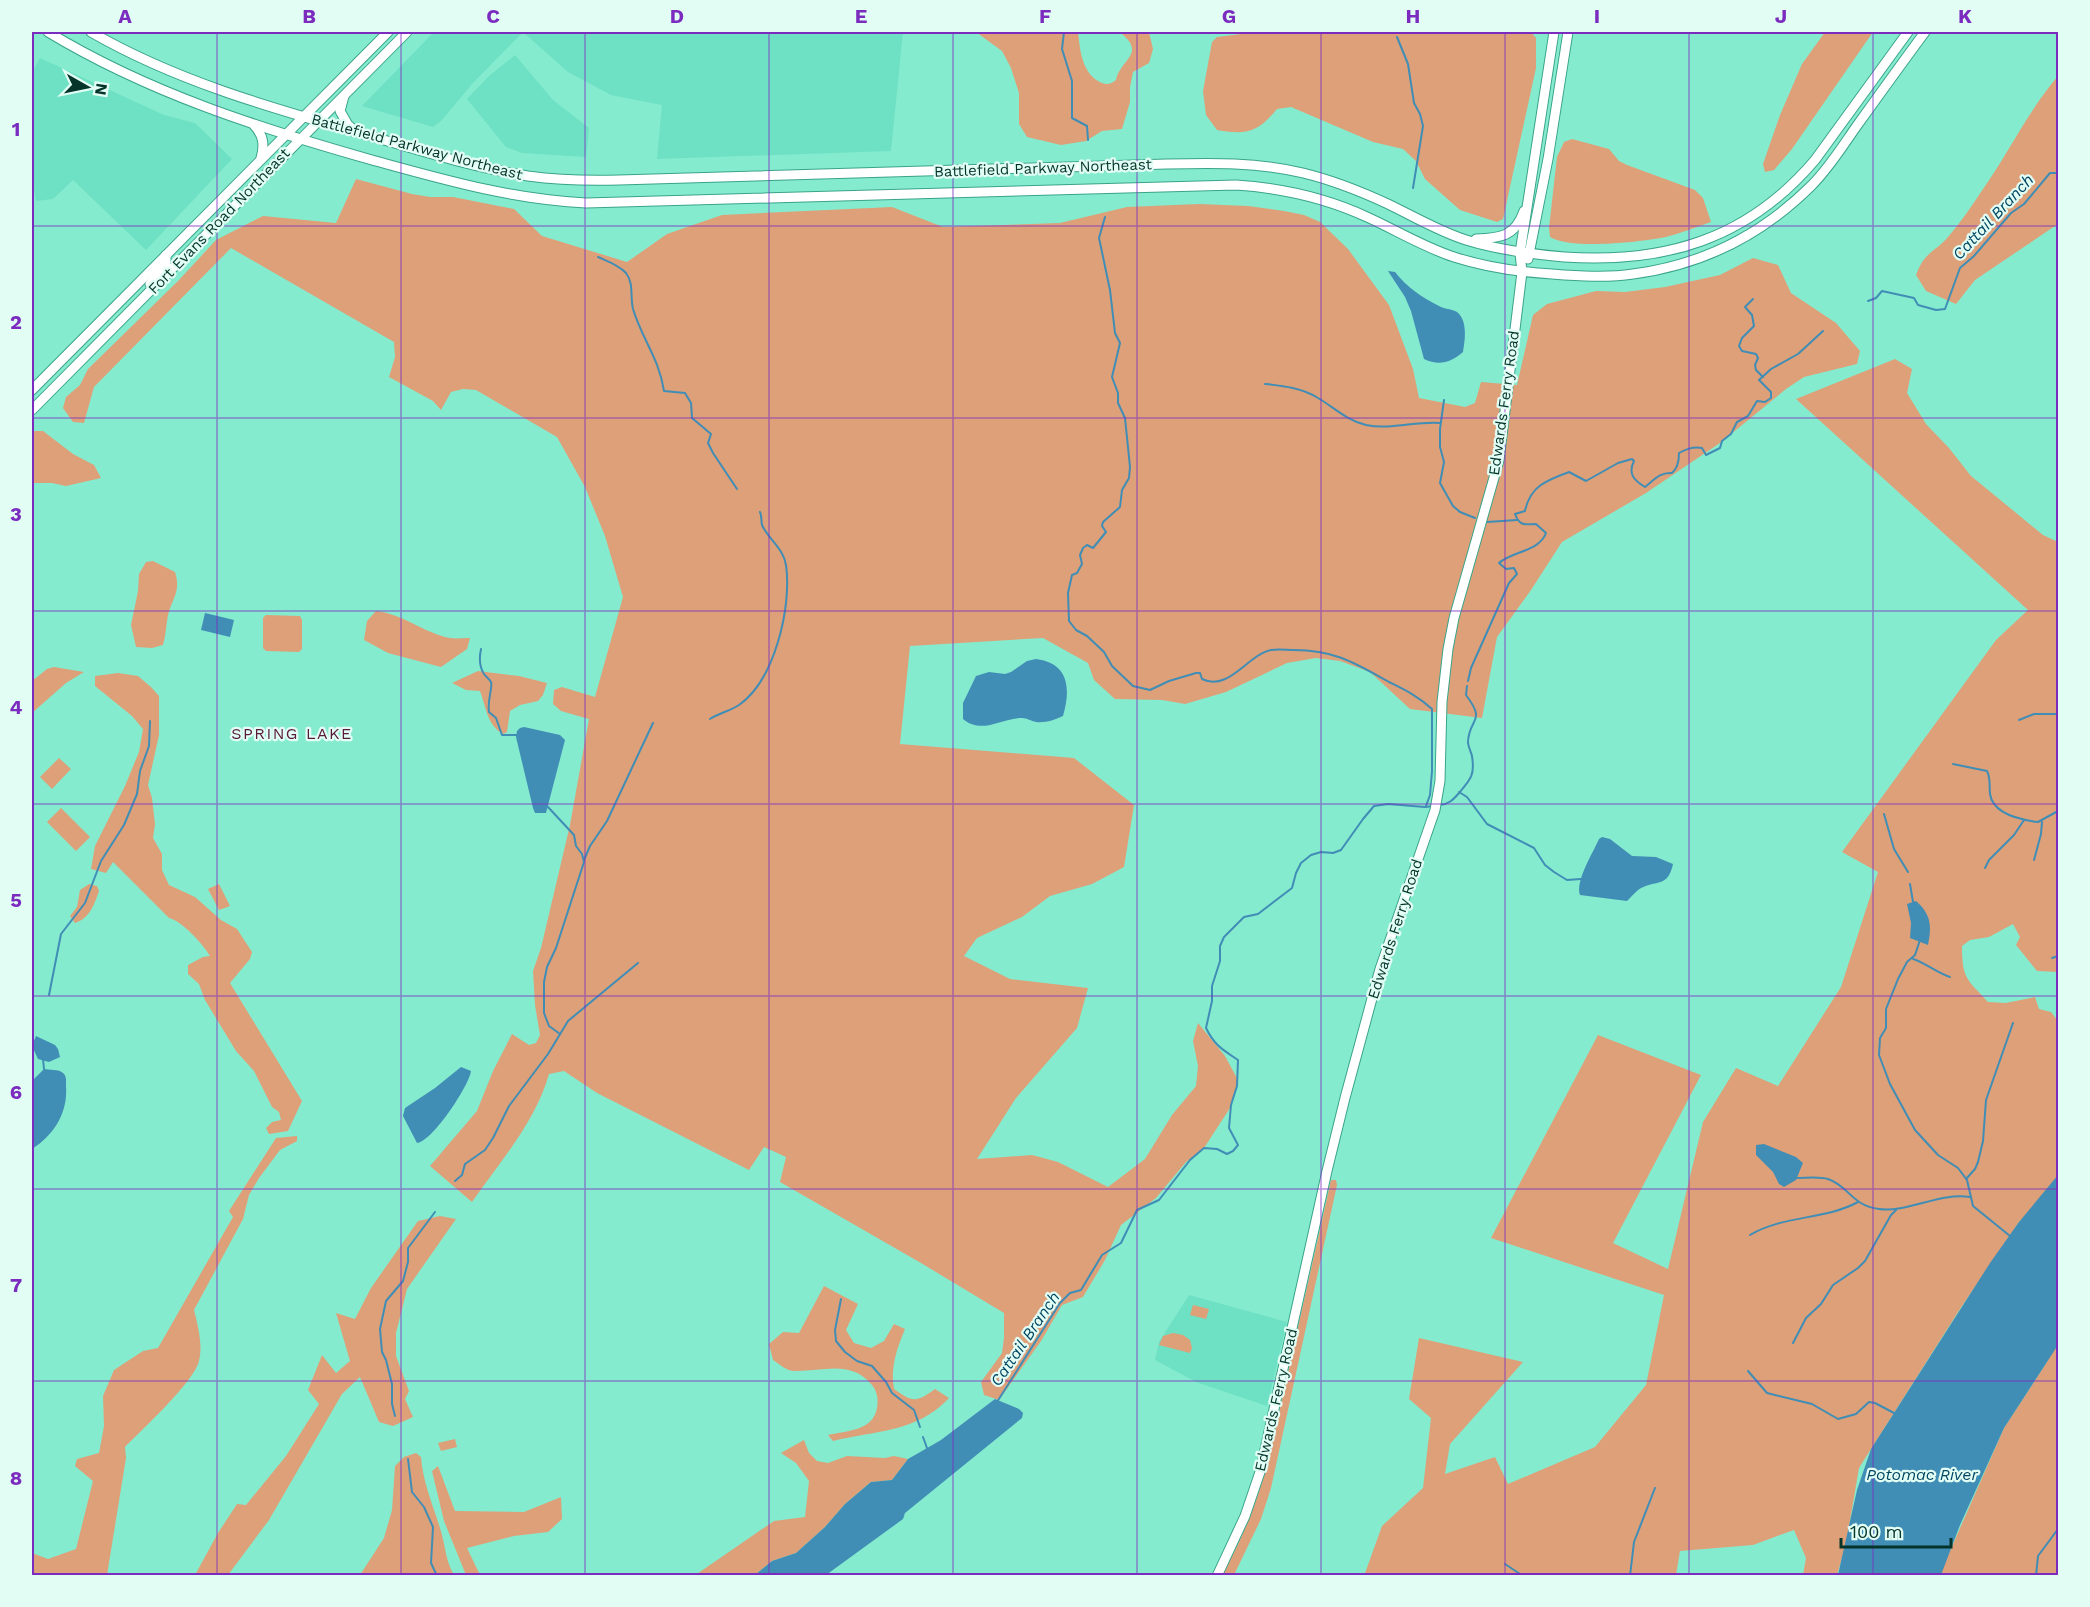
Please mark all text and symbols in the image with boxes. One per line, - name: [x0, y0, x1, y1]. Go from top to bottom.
- text: A: [118, 4, 132, 28]
- text: B: [302, 4, 316, 28]
- text: C: [486, 4, 500, 28]
- text: D: [670, 4, 684, 28]
- text: E: [855, 4, 867, 28]
- text: F: [1039, 4, 1051, 28]
- text: G: [1222, 4, 1236, 28]
- text: H: [1406, 4, 1420, 28]
- text: I: [1594, 4, 1600, 28]
- text: J: [1775, 4, 1787, 28]
- text: K: [1958, 4, 1972, 28]
- north arrow: [57, 57, 117, 117]
- text: N: [91, 82, 112, 97]
- street label: Battlefield Parkway Northeast: [309, 110, 525, 184]
- text: 1: [12, 117, 20, 141]
- street label: Fort Evans Road Northeast: [144, 144, 294, 298]
- street label: Battlefield Parkway Northeast: [934, 155, 1153, 181]
- water label: Cattail Branch: [1949, 170, 2037, 264]
- text: 2: [10, 310, 22, 334]
- street label: Edwards Ferry Road: [1485, 329, 1523, 477]
- text: 3: [10, 502, 22, 526]
- text: 4: [10, 695, 23, 719]
- district label: SPRING LAKE: [231, 724, 353, 743]
- street label: Edwards Ferry Road: [1364, 857, 1426, 1001]
- text: 5: [10, 888, 22, 912]
- text: 6: [10, 1080, 22, 1104]
- text: 7: [10, 1273, 22, 1297]
- water label: Cattail Branch: [986, 1288, 1064, 1390]
- street label: Edwards Ferry Road: [1251, 1327, 1301, 1473]
- water label: Potomac River: [1866, 1465, 1978, 1484]
- text: 8: [10, 1466, 22, 1490]
- scale bar: [1841, 1511, 1950, 1549]
- text: 100 m: [1850, 1521, 1903, 1542]

